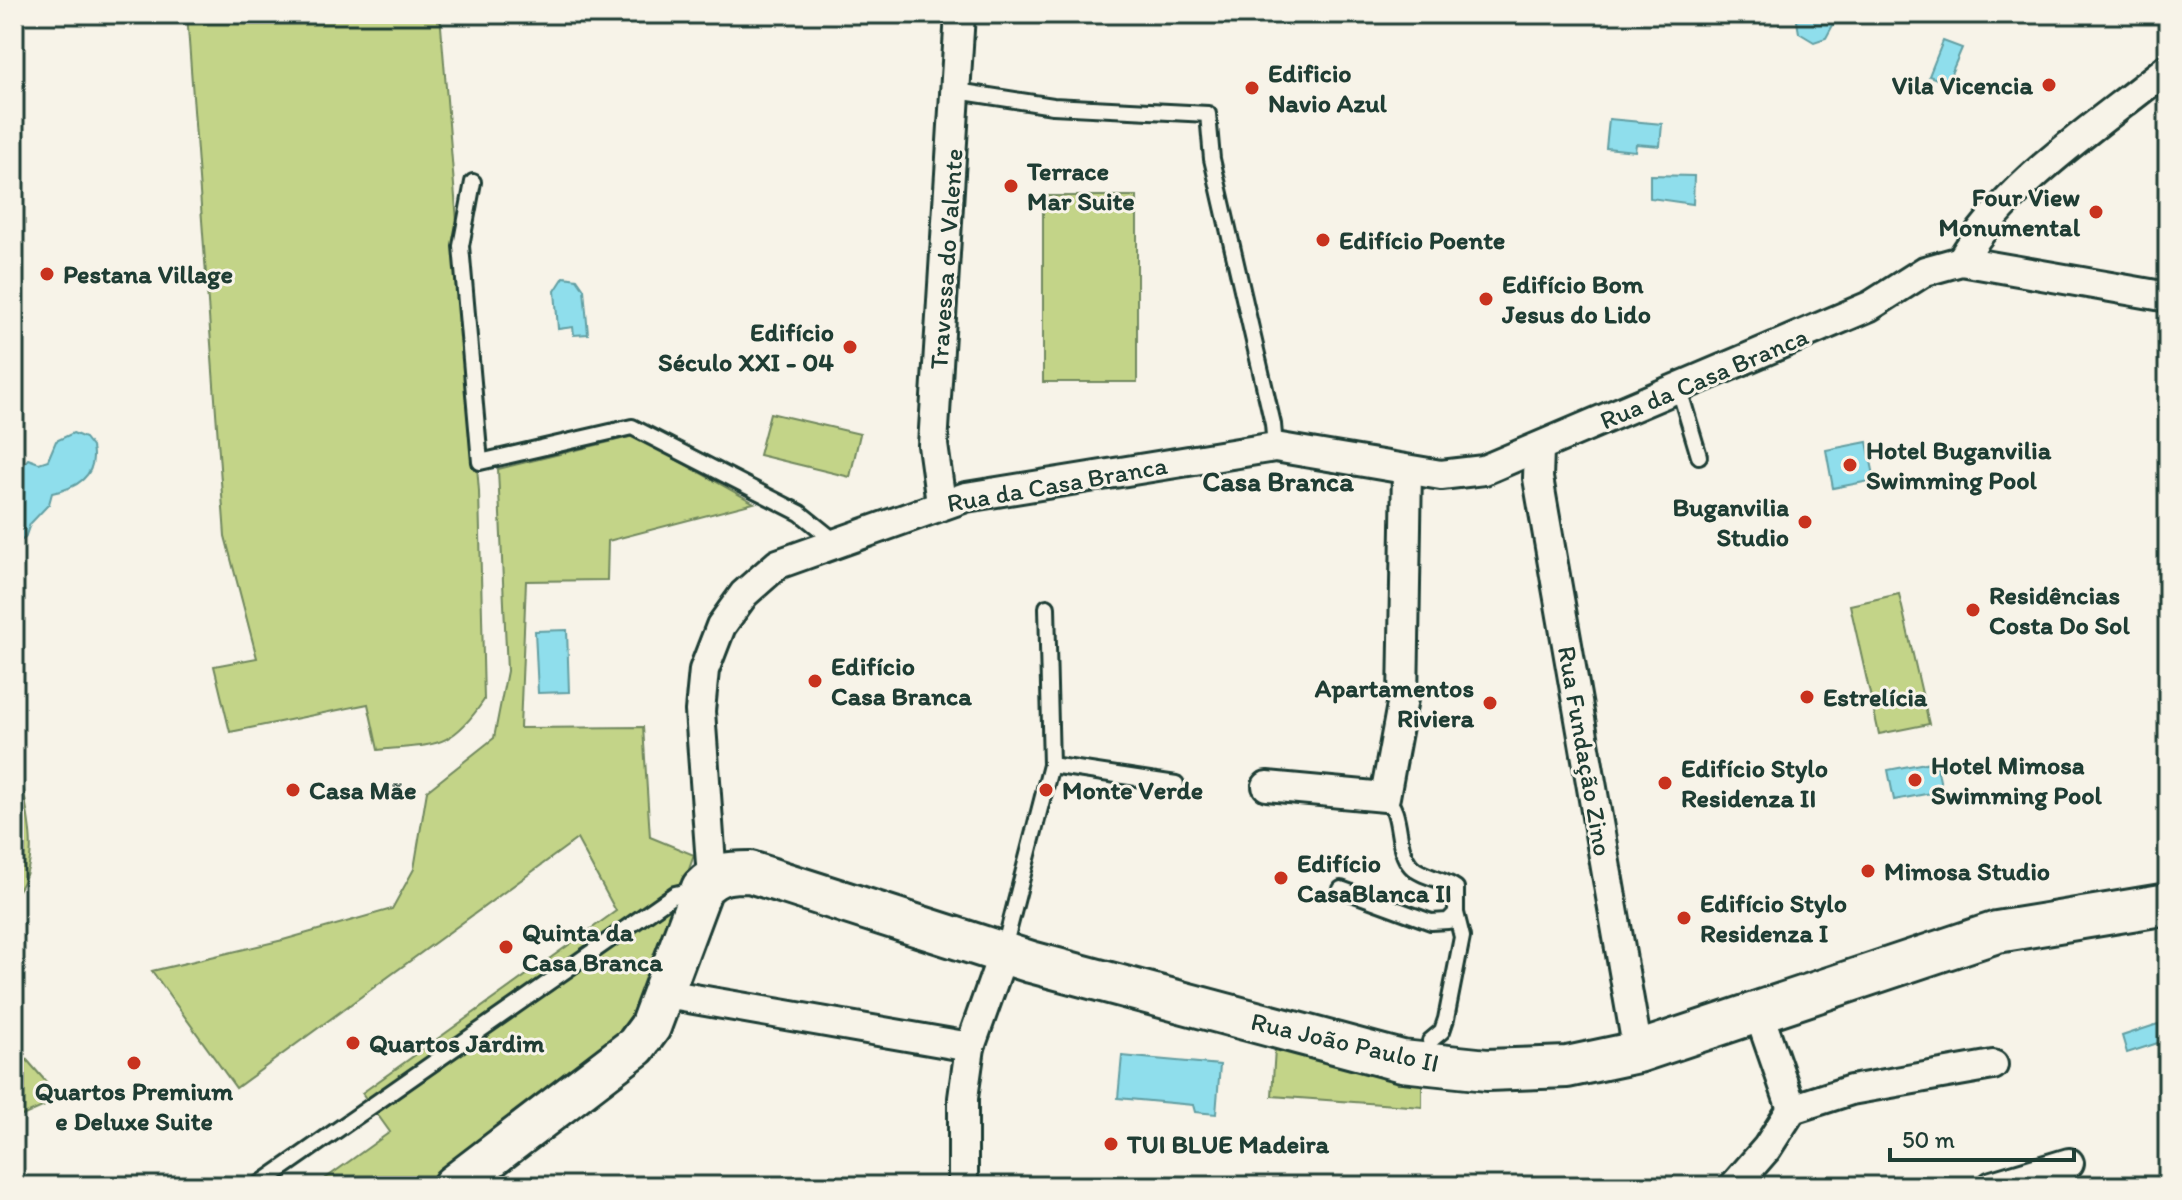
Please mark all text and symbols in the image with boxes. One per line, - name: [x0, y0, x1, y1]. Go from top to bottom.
- place label: Edificio Navio Azul: [1268, 57, 1388, 119]
- place label: Vila Vicencia: [1892, 69, 2033, 101]
- marker: Vila Vicencia: [2040, 76, 2058, 94]
- marker: Edificio Navio Azul: [1243, 79, 1261, 97]
- street label: Travessa do Valente: [922, 147, 970, 371]
- place label: Terrace Mar Suite: [1026, 155, 1135, 217]
- marker: Terrace Mar Suite: [1002, 177, 1020, 195]
- place label: Four View Monumental: [1938, 181, 2081, 243]
- marker: Four View Monumental: [2087, 203, 2105, 221]
- place label: Edifício Poente: [1339, 224, 1505, 256]
- marker: Edifício Poente: [1314, 231, 1332, 249]
- place label: Pestana Village: [63, 258, 233, 290]
- marker: Pestana Village: [38, 265, 56, 283]
- place label: Edifício Bom Jesus do Lido: [1501, 268, 1651, 330]
- marker: Edifício Bom Jesus do Lido: [1477, 290, 1495, 308]
- place label: Edifício Século XXI - 04: [658, 316, 834, 378]
- street label: Rua da Casa Branca: [1595, 319, 1813, 436]
- marker: Edifício Século XXI - 04: [841, 338, 859, 356]
- place label: Hotel Buganvilia Swimming Pool: [1866, 434, 2052, 496]
- street label: Rua da Casa Branca: [944, 449, 1170, 519]
- marker: Hotel Buganvilia Swimming Pool: [1841, 456, 1859, 474]
- district label: Casa Branca: [1202, 464, 1354, 498]
- place label: Buganvilia Studio: [1672, 491, 1789, 553]
- marker: Buganvilia Studio: [1796, 513, 1814, 531]
- place label: Residências Costa Do Sol: [1989, 579, 2130, 641]
- marker: Residências Costa Do Sol: [1964, 601, 1982, 619]
- street label: Rua Fundação Zino: [1551, 643, 1619, 859]
- place label: Edifício Casa Branca: [831, 650, 972, 712]
- marker: Edifício Casa Branca: [806, 672, 824, 690]
- place label: Apartamentos Riviera: [1314, 672, 1474, 734]
- place label: Estrelícia: [1823, 681, 1928, 713]
- marker: Estrelícia: [1798, 688, 1816, 706]
- marker: Apartamentos Riviera: [1481, 694, 1499, 712]
- place label: Hotel Mimosa Swimming Pool: [1931, 749, 2103, 811]
- place label: Edifício Stylo Residenza II: [1681, 752, 1828, 814]
- marker: Hotel Mimosa Swimming Pool: [1906, 771, 1924, 789]
- place label: Casa Mãe: [309, 774, 417, 806]
- place label: Monte Verde: [1062, 774, 1203, 806]
- marker: Edifício Stylo Residenza II: [1656, 774, 1674, 792]
- marker: Casa Mãe: [284, 781, 302, 799]
- marker: Monte Verde: [1037, 781, 1055, 799]
- place label: Edifício CasaBlanca II: [1297, 847, 1452, 909]
- place label: Mimosa Studio: [1884, 855, 2050, 887]
- marker: Mimosa Studio: [1859, 862, 1877, 880]
- marker: Edifício CasaBlanca II: [1272, 869, 1290, 887]
- place label: Edifício Stylo Residenza I: [1700, 887, 1847, 949]
- marker: Edifício Stylo Residenza I: [1675, 909, 1693, 927]
- place label: Quinta da Casa Branca: [522, 916, 663, 978]
- marker: Quinta da Casa Branca: [497, 938, 515, 956]
- street label: Rua João Paulo II: [1248, 1005, 1442, 1079]
- place label: Quartos Jardim: [369, 1027, 544, 1059]
- marker: Quartos Jardim: [344, 1034, 362, 1052]
- marker: Quartos Premium e Deluxe Suite: [125, 1054, 143, 1072]
- place label: Quartos Premium e Deluxe Suite: [35, 1075, 233, 1137]
- scale bar: [1890, 1112, 2074, 1162]
- text: 50 m: [1902, 1125, 1955, 1154]
- place label: TUI BLUE Madeira: [1126, 1128, 1330, 1160]
- marker: TUI BLUE Madeira: [1102, 1135, 1120, 1153]

